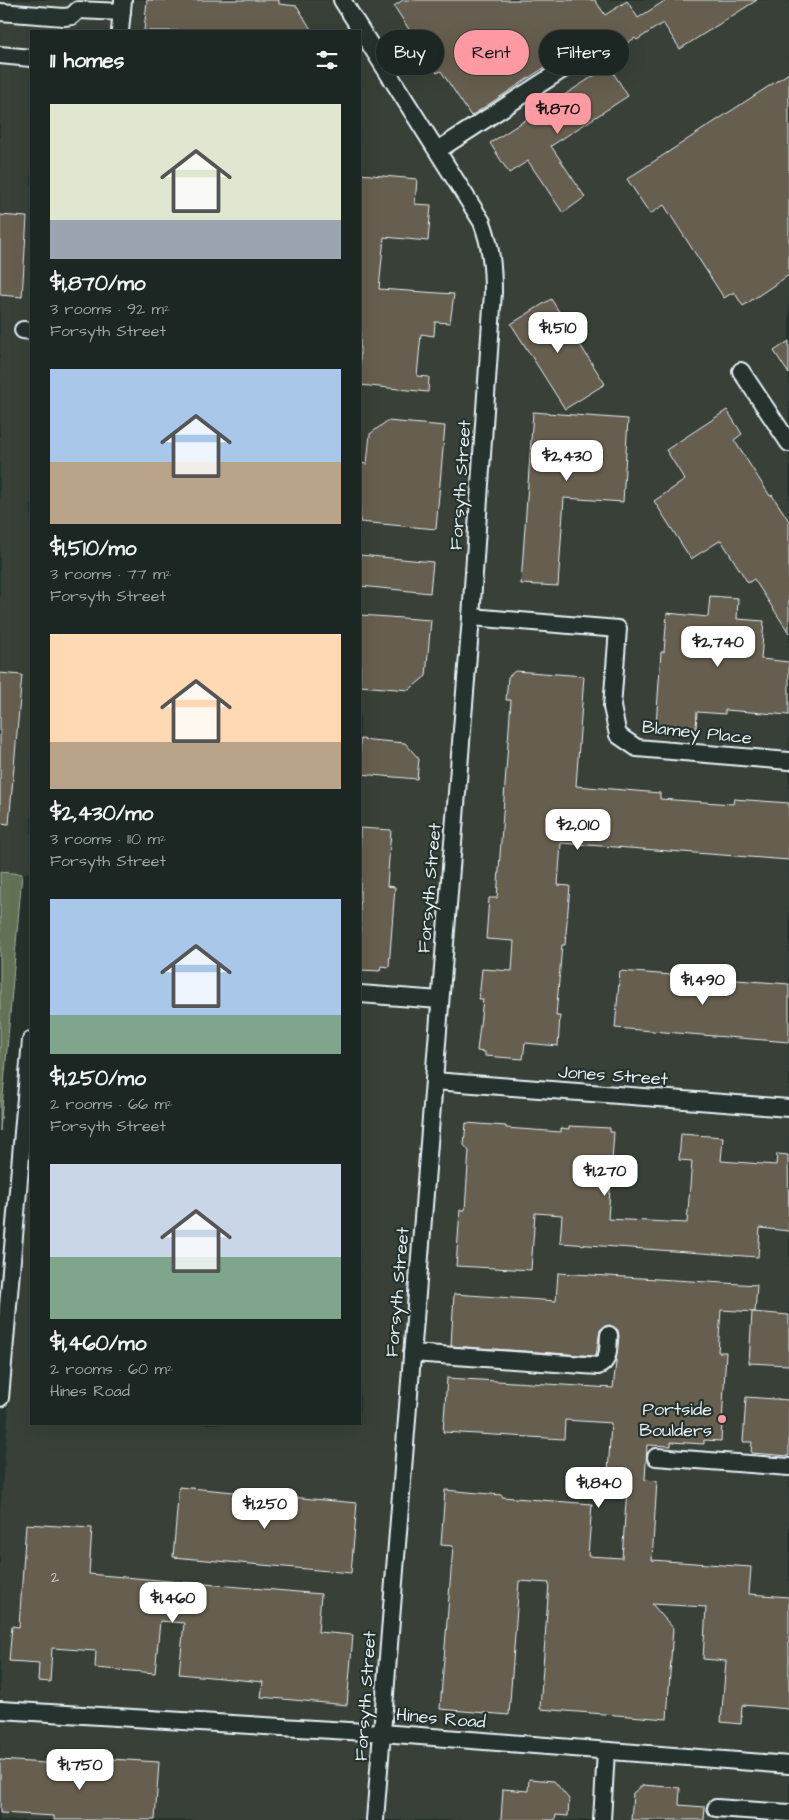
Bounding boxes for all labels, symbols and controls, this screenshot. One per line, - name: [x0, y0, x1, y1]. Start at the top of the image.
- chip: Buy: [376, 30, 444, 75]
- chip: Rent: [454, 30, 529, 75]
- chip: Filters: [539, 30, 629, 75]
- text: 11 homes: [50, 46, 124, 75]
- icon: filters: [313, 46, 341, 74]
- pin: $1,870: [517, 92, 599, 135]
- text: $1,870: [536, 98, 580, 120]
- icon: home: [151, 136, 241, 226]
- text: $1,870/mo: [50, 269, 146, 298]
- text: 3 rooms · 92 m²: [50, 298, 170, 320]
- pin: $1,510: [517, 312, 599, 354]
- text: $1,510: [539, 317, 577, 339]
- text: Forsyth Street: [50, 320, 166, 342]
- icon: home: [151, 401, 241, 491]
- street label: Forsyth Street: [443, 418, 479, 551]
- pin: $2,430: [526, 440, 608, 482]
- text: $2,430: [542, 445, 592, 467]
- text: $1,510/mo: [50, 534, 137, 563]
- text: 3 rooms · 77 m²: [50, 563, 171, 585]
- text: Forsyth Street: [50, 585, 166, 607]
- pin: $2,740: [677, 626, 759, 668]
- text: $2,740: [692, 631, 744, 653]
- icon: home: [151, 666, 241, 756]
- street label: Blamey Place: [641, 714, 753, 752]
- text: $2,430/mo: [50, 799, 153, 828]
- pin: $2,010: [537, 808, 619, 851]
- text: $2,010: [556, 814, 600, 836]
- street label: Forsyth Street: [411, 821, 449, 954]
- text: 3 rooms · 110 m²: [50, 828, 166, 850]
- text: Forsyth Street: [50, 850, 166, 872]
- icon: home: [151, 931, 241, 1021]
- pin: $1,490: [662, 964, 744, 1006]
- text: $1,490: [681, 969, 725, 991]
- street label: Jones Street: [557, 1059, 669, 1092]
- text: $1,250/mo: [50, 1064, 146, 1093]
- text: 2 rooms · 66 m²: [50, 1093, 173, 1115]
- text: Forsyth Street: [50, 1115, 166, 1137]
- pin: $1,270: [564, 1154, 646, 1197]
- text: $1,270: [584, 1160, 626, 1182]
- icon: home: [151, 1196, 241, 1286]
- street label: Forsyth Street: [379, 1225, 417, 1358]
- text: $1,460/mo: [50, 1329, 147, 1358]
- text: 2 rooms · 60 m²: [50, 1358, 173, 1380]
- text: Hines Road: [50, 1380, 130, 1402]
- place label: Portside Boulders: [639, 1397, 712, 1443]
- marker: Portside Boulders: [716, 1413, 728, 1425]
- pin: $1,840: [558, 1466, 640, 1509]
- text: $1,840: [576, 1472, 622, 1494]
- pin: $1,250: [224, 1488, 306, 1530]
- text: $1,250: [243, 1493, 287, 1515]
- house number: 2: [51, 1567, 60, 1588]
- pin: $1,460: [132, 1582, 214, 1624]
- text: $1,460: [151, 1587, 195, 1609]
- street label: Forsyth Street: [348, 1629, 384, 1762]
- street label: Hines Road: [395, 1702, 487, 1735]
- pin: $1,750: [39, 1748, 121, 1791]
- text: $1,750: [57, 1754, 103, 1776]

